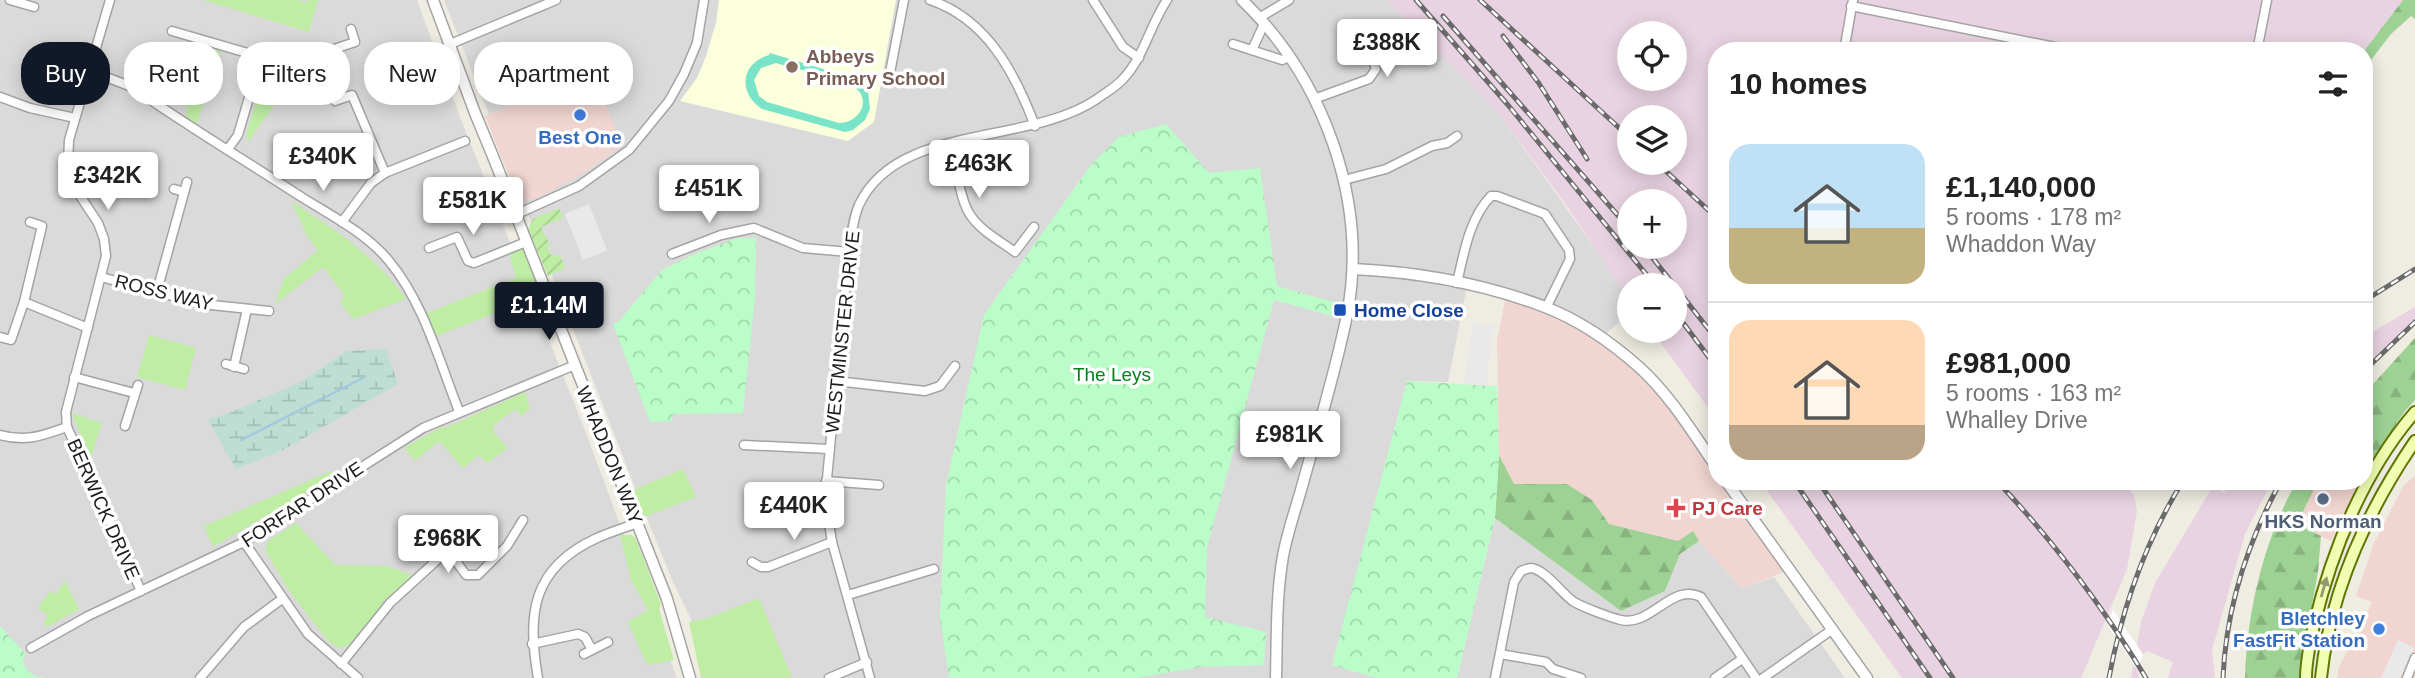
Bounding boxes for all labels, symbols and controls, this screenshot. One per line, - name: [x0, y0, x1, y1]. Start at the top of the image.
- pin: £388K: [1338, 20, 1436, 79]
- map controls: [1617, 21, 1687, 343]
- button: locate: [1617, 21, 1687, 91]
- text: £388K: [1353, 29, 1421, 55]
- chip: Buy: [21, 42, 110, 105]
- chip: Rent: [124, 42, 223, 105]
- chip: Filters: [237, 42, 350, 105]
- chip: New: [364, 42, 460, 105]
- chip: Apartment: [474, 42, 633, 105]
- place label: Abbeys Primary School: [806, 46, 945, 89]
- marker: Abbeys Primary School: [784, 59, 800, 75]
- icon: filters: [2314, 65, 2352, 103]
- text: 10 homes: [1729, 67, 1867, 100]
- button: layers: [1617, 105, 1687, 175]
- marker: Best One: [572, 107, 588, 123]
- place label: Best One: [538, 127, 622, 148]
- pin: £340K: [274, 134, 372, 193]
- pin: £463K: [930, 140, 1028, 200]
- text: £340K: [289, 143, 357, 169]
- text: £463K: [945, 150, 1013, 176]
- pin: £342K: [59, 152, 157, 212]
- text: £342K: [74, 162, 142, 188]
- pin: £451K: [660, 166, 758, 225]
- text: £1,140,000: [1946, 170, 2096, 203]
- icon: home: [1785, 172, 1869, 256]
- text: £451K: [675, 175, 743, 201]
- pin: £581K: [424, 177, 522, 237]
- text: £581K: [439, 187, 507, 213]
- button: +: [1617, 189, 1687, 259]
- text: 5 rooms · 178 m²: [1946, 204, 2121, 230]
- street label: WESTMINSTER DRIVE: [821, 230, 864, 434]
- text: Whaddon Way: [1946, 231, 2096, 257]
- street label: ROSS WAY: [113, 270, 215, 315]
- button: −: [1617, 273, 1687, 343]
- pin: £1.14M: [492, 282, 606, 342]
- text: £1.14M: [511, 292, 587, 318]
- place label: Home Close: [1354, 300, 1464, 321]
- marker: Home Close: [1332, 302, 1348, 318]
- text: £981,000: [1946, 346, 2071, 379]
- icon: home: [1785, 348, 1869, 432]
- park label: The Leys: [1073, 364, 1151, 385]
- text: 5 rooms · 163 m²: [1946, 380, 2121, 406]
- street label: WHADDON WAY: [572, 383, 647, 527]
- text: Whalley Drive: [1946, 407, 2088, 433]
- pin: £981K: [1241, 412, 1339, 471]
- text: £981K: [1256, 421, 1324, 447]
- street label: BERWICK DRIVE: [63, 436, 144, 583]
- street label: FORFAR DRIVE: [238, 457, 367, 551]
- pin: £440K: [745, 482, 843, 542]
- marker: HKS Norman: [2315, 491, 2331, 507]
- text: £440K: [760, 492, 828, 518]
- marker: PJ Care: [1666, 498, 1686, 518]
- place label: PJ Care: [1692, 498, 1763, 519]
- place label: HKS Norman: [2264, 511, 2382, 532]
- pin: £968K: [399, 516, 497, 575]
- text: £968K: [414, 525, 482, 551]
- one-way arrow: [2319, 577, 2329, 598]
- place label: Bletchley FastFit Station: [2233, 608, 2365, 651]
- marker: Bletchley FastFit Station: [2371, 621, 2387, 637]

